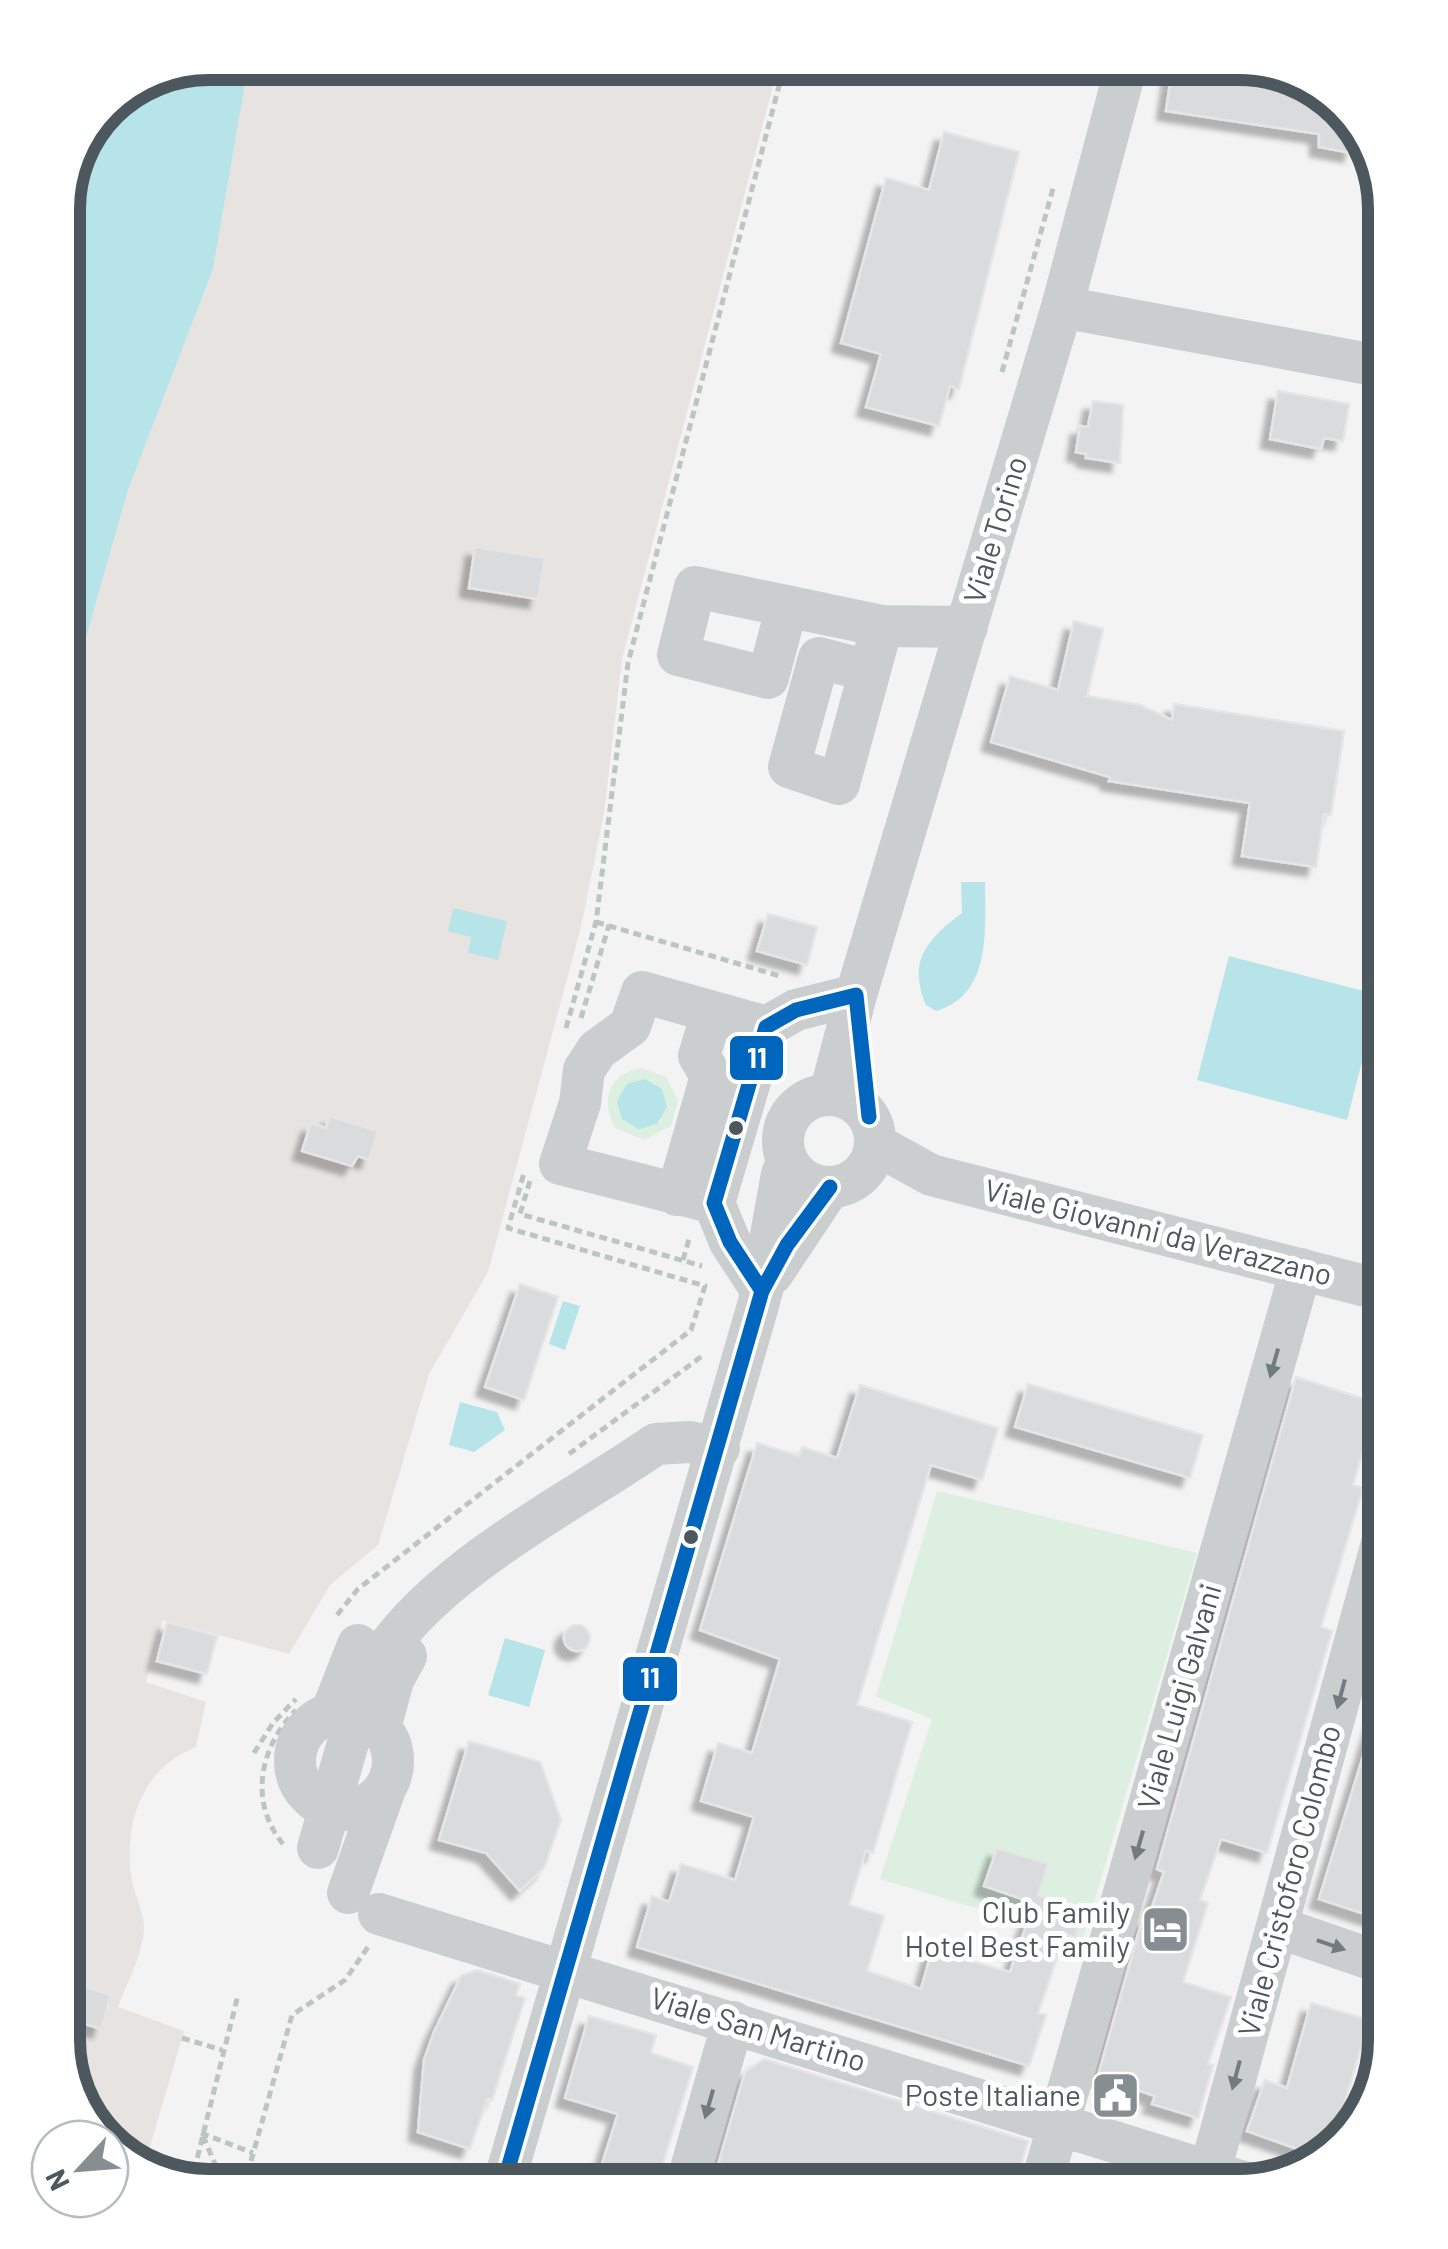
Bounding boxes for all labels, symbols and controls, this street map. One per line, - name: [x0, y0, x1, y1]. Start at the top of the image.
- street label: Viale Torino: [955, 452, 1033, 607]
- line badge: 11: [728, 1034, 785, 1082]
- text: 11: [747, 1040, 767, 1074]
- unlabelled marker: [726, 1118, 746, 1138]
- street label: Viale Giovanni da Verazzano: [981, 1170, 1336, 1292]
- one-way arrow: [1266, 1348, 1282, 1379]
- unlabelled marker: [681, 1527, 701, 1547]
- street label: Viale Luigi Galvani: [1129, 1579, 1228, 1814]
- line badge: 11: [621, 1655, 679, 1703]
- text: 11: [640, 1660, 660, 1694]
- one-way arrow: [1333, 1679, 1348, 1710]
- street label: Viale Cristoforo Colombo: [1229, 1721, 1347, 2040]
- one-way arrow: [1131, 1830, 1146, 1861]
- place label: Club Family Hotel Best Family: [904, 1893, 1130, 1963]
- hotel icon: Club Family Hotel Best Family: [1139, 1904, 1191, 1956]
- one-way arrow: [1317, 1939, 1347, 1954]
- street label: Viale San Martino: [646, 1978, 871, 2078]
- one-way arrow: [1228, 2060, 1244, 2091]
- public building icon: Poste Italiane: [1090, 2070, 1142, 2122]
- place label: Poste Italiane: [905, 2076, 1081, 2112]
- one-way arrow: [701, 2089, 716, 2120]
- north arrow: [30, 2119, 130, 2219]
- text: N: [37, 2165, 76, 2196]

